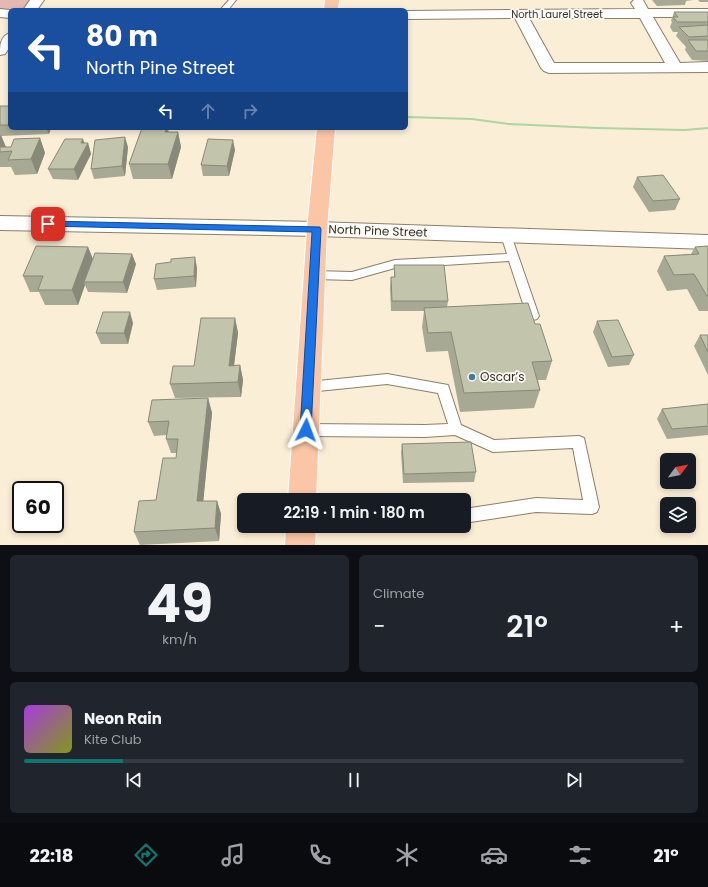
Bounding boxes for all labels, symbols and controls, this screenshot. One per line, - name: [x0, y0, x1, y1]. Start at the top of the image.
- street label: North Laurel Street: [511, 7, 603, 22]
- text: 80 m: [86, 17, 158, 56]
- icon: left: [20, 24, 72, 76]
- text: North Pine Street: [86, 55, 235, 80]
- icon: left: [155, 100, 177, 122]
- icon: ahead: [197, 100, 219, 122]
- icon: right: [239, 100, 261, 122]
- pin: [31, 207, 65, 241]
- icon: arrive: [37, 213, 59, 235]
- street label: North Pine Street: [328, 220, 428, 241]
- place label: Oscar’s: [480, 368, 524, 385]
- marker: Oscar’s: [467, 372, 477, 382]
- position arrow: [285, 409, 327, 451]
- north arrow: [660, 453, 696, 489]
- map controls: [660, 453, 696, 533]
- speed limit sign: 60: [12, 481, 64, 533]
- button: layers: [660, 497, 696, 533]
- text: 22:19 · 1 min · 180 m: [283, 502, 425, 523]
- text: 49: [146, 567, 213, 640]
- text: Climate: [373, 584, 424, 603]
- text: 21°: [506, 605, 548, 648]
- text: −: [373, 611, 385, 642]
- text: +: [669, 611, 684, 642]
- text: km/h: [162, 630, 197, 649]
- text: Neon Rain: [84, 708, 162, 729]
- text: Kite Club: [84, 730, 142, 749]
- icon: previous: [123, 769, 145, 791]
- icon: pause: [343, 769, 365, 791]
- icon: next: [563, 769, 585, 791]
- icon: directions: [132, 841, 160, 869]
- icon: music: [219, 841, 247, 869]
- icon: phone: [306, 841, 334, 869]
- icon: climate: [393, 841, 421, 869]
- icon: car: [480, 841, 508, 869]
- icon: filters: [566, 841, 594, 869]
- text: 22:18: [29, 843, 74, 868]
- text: 21°: [653, 843, 679, 868]

